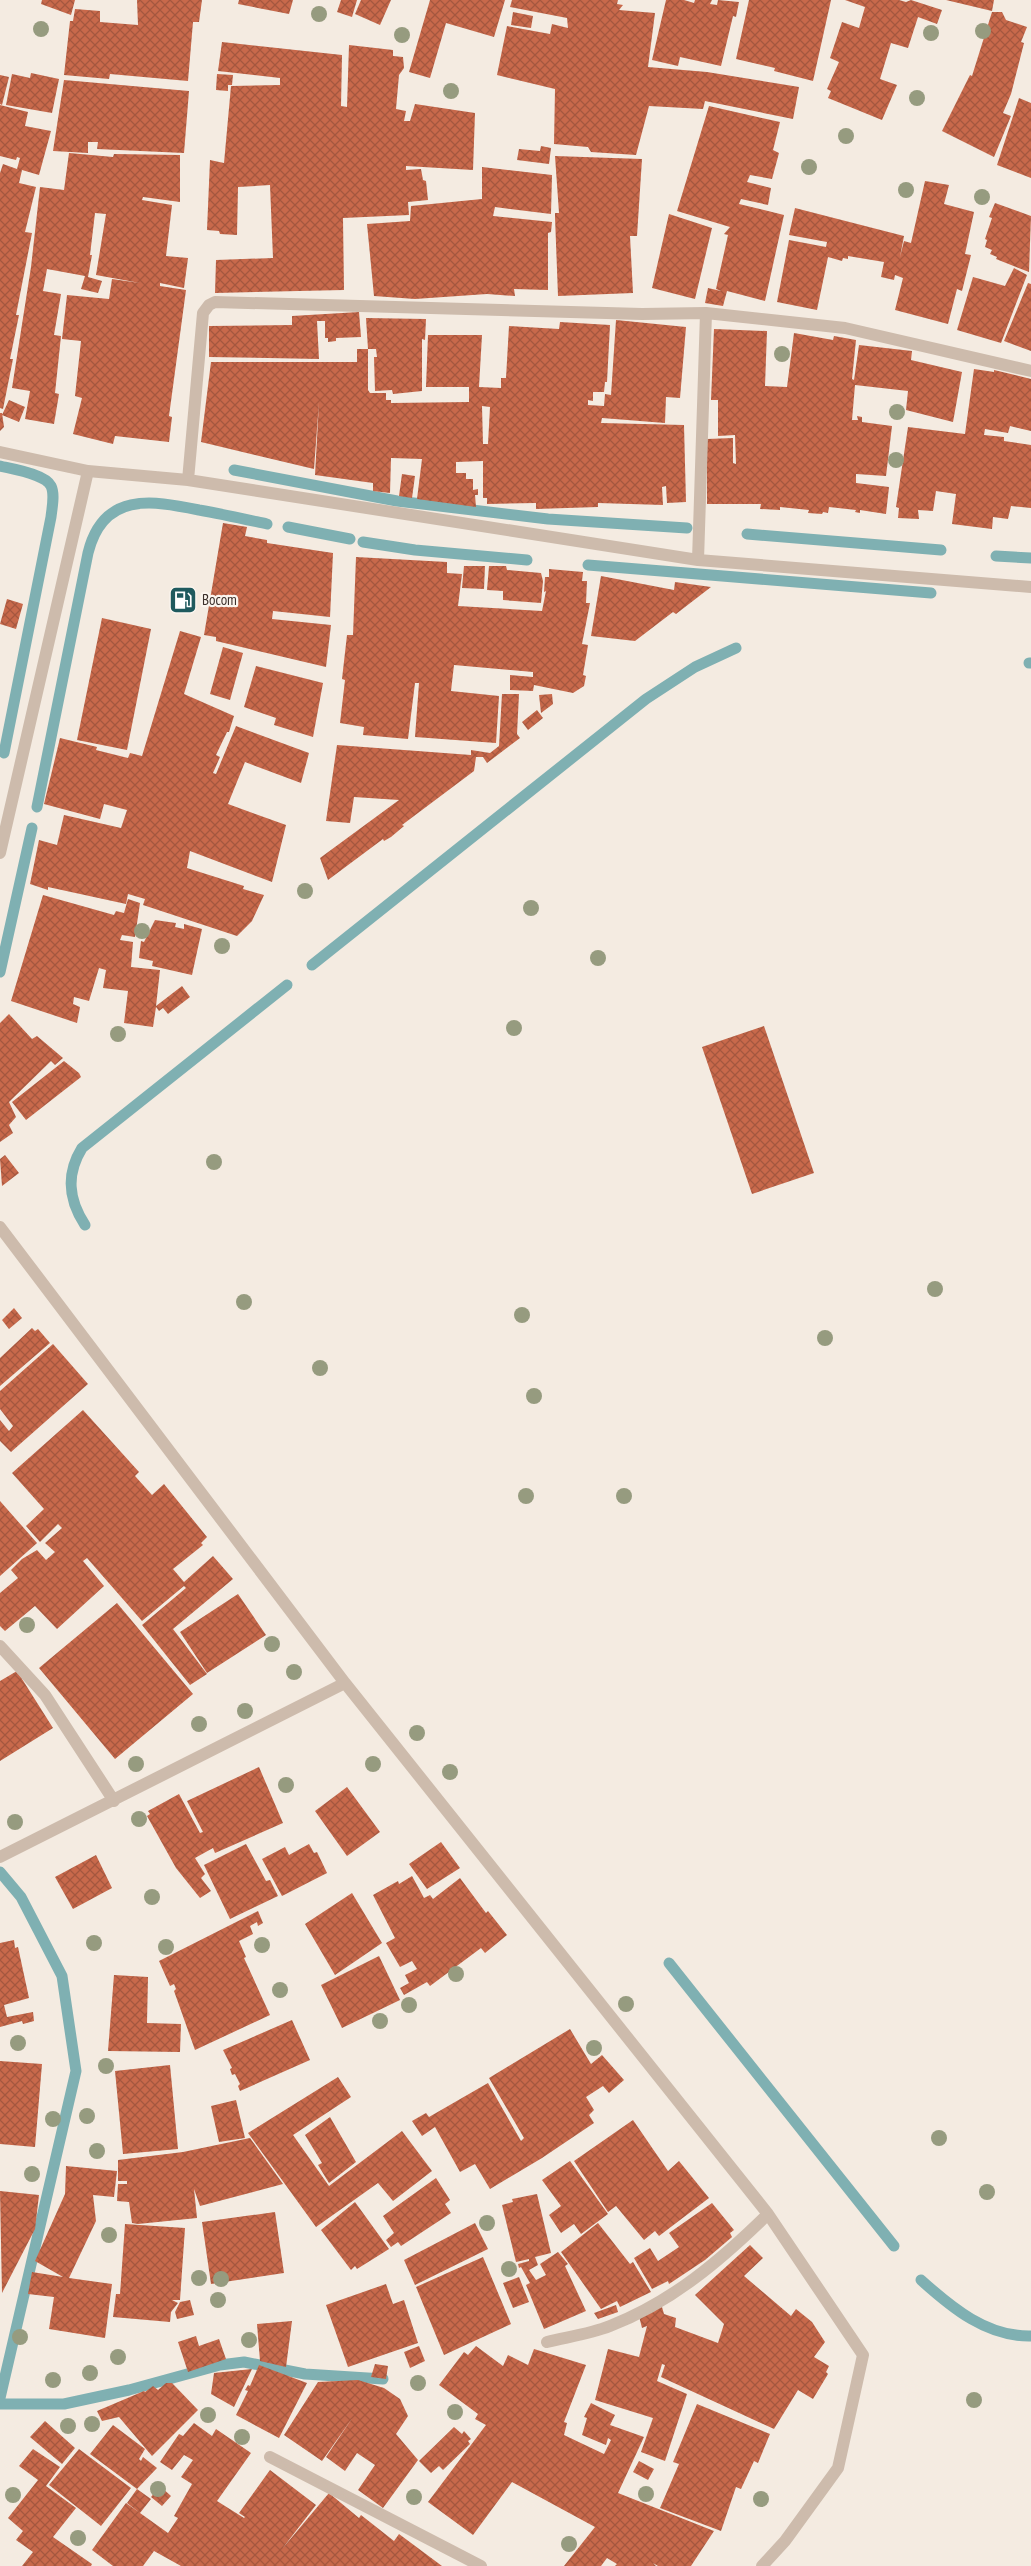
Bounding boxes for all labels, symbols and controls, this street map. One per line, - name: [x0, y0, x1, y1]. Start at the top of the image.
- fuel station icon: Bocom: [168, 585, 198, 615]
- place label: Bocom: [202, 590, 237, 609]

